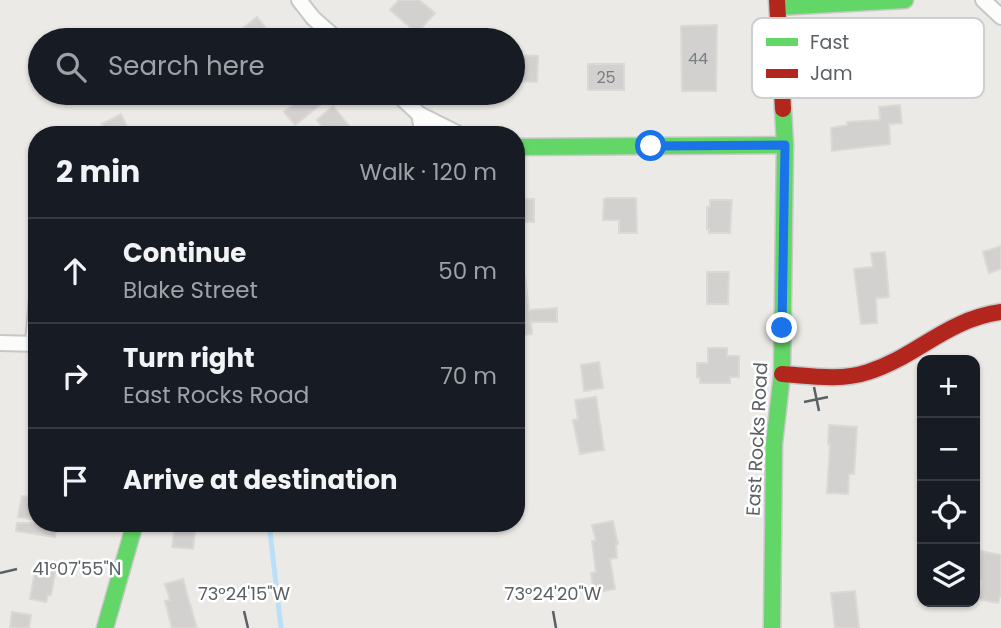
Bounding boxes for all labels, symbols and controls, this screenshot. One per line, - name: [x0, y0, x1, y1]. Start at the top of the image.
- legend: [752, 18, 984, 98]
- search box: [28, 28, 525, 105]
- text: Fast: [810, 29, 849, 56]
- house number: 44: [688, 47, 708, 70]
- icon: search: [52, 48, 90, 86]
- text: Search here: [108, 48, 265, 84]
- text: Jam: [810, 60, 852, 87]
- house number: 25: [596, 66, 616, 89]
- route start: [635, 130, 666, 161]
- text: 2 min: [56, 150, 140, 193]
- text: Walk · 120 m: [359, 156, 497, 188]
- text: Continue: [123, 235, 246, 271]
- icon: ahead: [56, 252, 94, 290]
- text: 50 m: [438, 255, 497, 287]
- text: Blake Street: [123, 274, 258, 306]
- route end: [766, 312, 797, 343]
- text: Turn right: [123, 340, 255, 376]
- map controls: [917, 355, 980, 607]
- button: +: [917, 355, 980, 418]
- icon: right: [56, 357, 94, 395]
- text: 70 m: [440, 360, 497, 392]
- street label: East Rocks Road: [739, 361, 775, 517]
- text: East Rocks Road: [123, 379, 309, 411]
- button: −: [917, 418, 980, 481]
- icon: arrive: [56, 462, 94, 500]
- text: Arrive at destination: [123, 462, 398, 498]
- button: locate: [917, 481, 980, 544]
- button: layers: [917, 544, 980, 607]
- text: 41°07'55"N: [33, 556, 121, 581]
- text: 73°24'15"W: [198, 581, 291, 606]
- text: 73°24'20"W: [505, 581, 602, 606]

